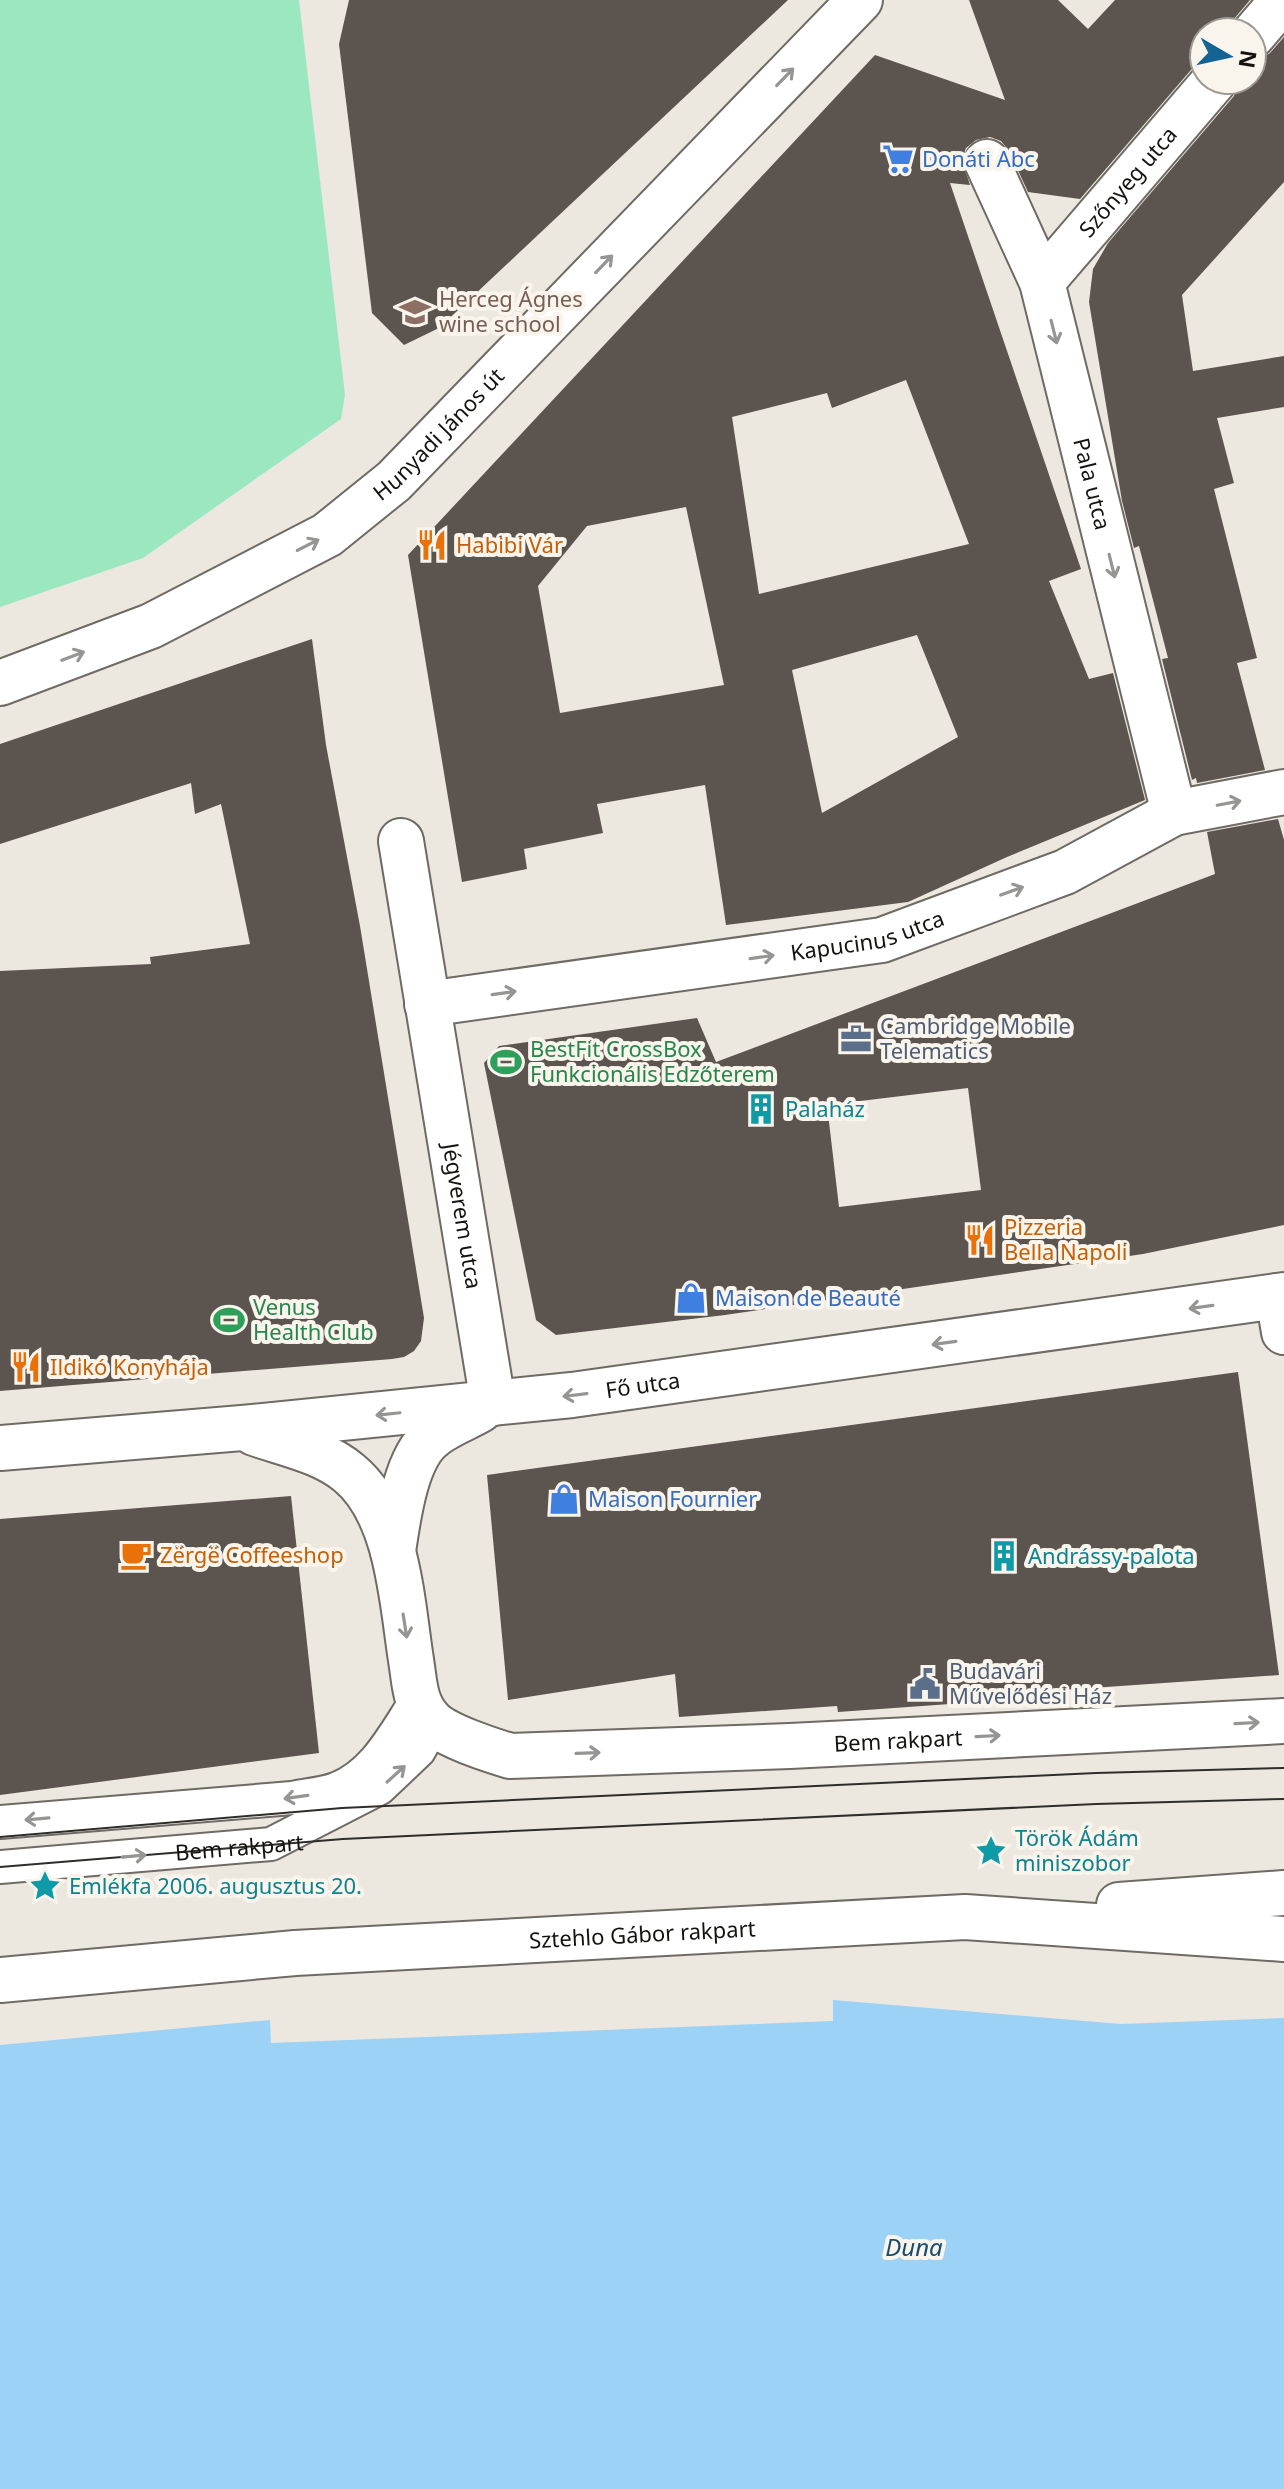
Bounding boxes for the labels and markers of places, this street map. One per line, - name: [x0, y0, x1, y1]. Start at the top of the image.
- supermarket icon: Donáti Abc: [881, 142, 915, 176]
- place label: Donáti Abc: [922, 143, 1035, 173]
- place label: Herceg Ágnes wine school: [439, 283, 583, 338]
- school or university icon: Herceg Ágnes wine school: [398, 295, 432, 329]
- restaurant icon: Habibi Vár: [415, 528, 449, 562]
- place label: Habibi Vár: [456, 529, 563, 559]
- place label: Cambridge Mobile Telematics: [880, 1010, 1071, 1065]
- office icon: Cambridge Mobile Telematics: [839, 1022, 873, 1056]
- place label: BestFit CrossBox Funkcionális Edzőterem: [530, 1033, 775, 1088]
- sports icon: BestFit CrossBox Funkcionális Edzőterem: [489, 1045, 523, 1079]
- building icon: Palaház: [744, 1092, 778, 1126]
- place label: Palaház: [785, 1093, 865, 1123]
- place label: Pizzeria Bella Napoli: [1004, 1211, 1127, 1266]
- restaurant icon: Pizzeria Bella Napoli: [963, 1223, 997, 1257]
- shop icon: Maison de Beauté: [674, 1281, 708, 1315]
- place label: Maison de Beauté: [715, 1282, 901, 1312]
- place label: Venus Health Club: [253, 1291, 374, 1346]
- sports icon: Venus Health Club: [212, 1303, 246, 1337]
- restaurant icon: Ildikó Konyhája: [9, 1350, 43, 1384]
- place label: Ildikó Konyhája: [50, 1351, 209, 1381]
- shop icon: Maison Fournier: [547, 1482, 581, 1516]
- place label: Maison Fournier: [588, 1483, 757, 1513]
- cafe icon: Zërgë Coffeeshop: [119, 1538, 153, 1572]
- place label: Zërgë Coffeeshop: [160, 1539, 344, 1569]
- building icon: Andrássy-palota: [987, 1539, 1021, 1573]
- place label: Andrássy-palota: [1028, 1540, 1195, 1570]
- place label: Budavári Művelődési Ház: [949, 1655, 1112, 1710]
- public building icon: Budavári Művelődési Ház: [908, 1667, 942, 1701]
- place label: Török Ádám miniszobor: [1015, 1822, 1139, 1877]
- place icon: Török Ádám miniszobor: [974, 1834, 1008, 1868]
- place icon: Emlékfa 2006. augusztus 20.: [28, 1869, 62, 1903]
- place label: Emlékfa 2006. augusztus 20.: [69, 1870, 362, 1900]

